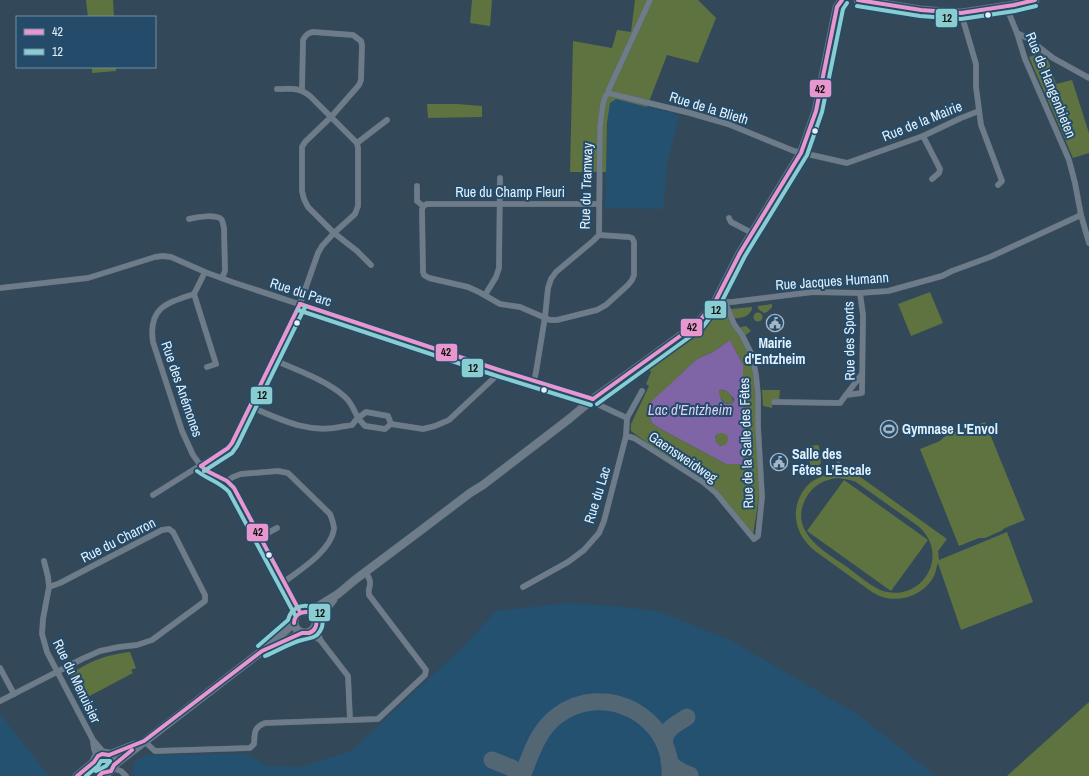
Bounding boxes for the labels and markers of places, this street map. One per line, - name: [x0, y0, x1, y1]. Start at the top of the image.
- unlabelled marker: [983, 10, 993, 20]
- unlabelled marker: [810, 126, 820, 136]
- public building icon: Mairie d'Entzheim: [765, 313, 785, 333]
- unlabelled marker: [292, 318, 302, 328]
- place label: Mairie d'Entzheim: [745, 334, 805, 368]
- unlabelled marker: [539, 385, 549, 395]
- sports icon: Gymnase L'Envol: [879, 419, 899, 439]
- place label: Gymnase L'Envol: [902, 420, 998, 438]
- place label: Salle des Fêtes L’Escale: [792, 445, 871, 479]
- public building icon: Salle des Fêtes L’Escale: [769, 452, 789, 472]
- unlabelled marker: [264, 550, 274, 560]

